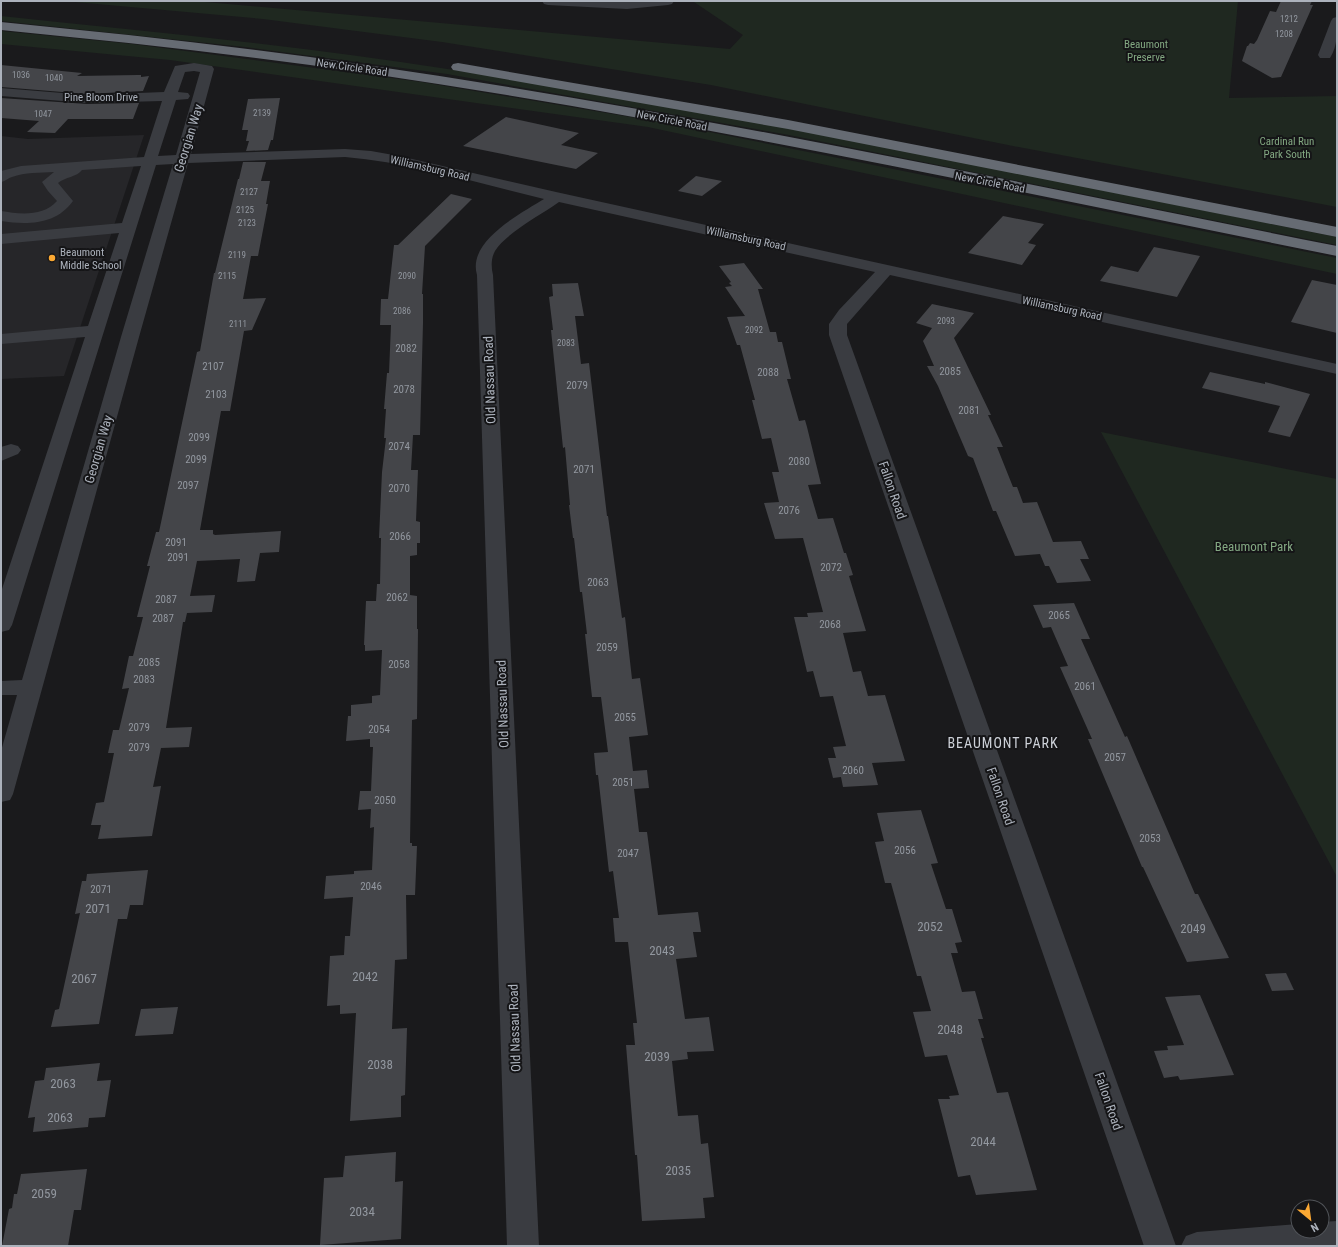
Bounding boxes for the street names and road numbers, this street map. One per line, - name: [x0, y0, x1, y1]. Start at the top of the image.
- street label: New Circle Road: [316, 56, 388, 79]
- street label: Pine Bloom Drive: [64, 91, 138, 104]
- street label: Georgian Way: [171, 102, 206, 174]
- street label: New Circle Road: [636, 107, 708, 134]
- street label: Williamsburg Road: [389, 153, 471, 184]
- street label: New Circle Road: [954, 169, 1026, 196]
- street label: Williamsburg Road: [705, 224, 787, 253]
- street label: Williamsburg Road: [1021, 294, 1103, 323]
- street label: Old Nassau Road: [480, 336, 499, 424]
- street label: Georgian Way: [82, 413, 116, 485]
- street label: Fallon Road: [876, 459, 909, 521]
- street label: Old Nassau Road: [493, 660, 512, 748]
- street label: Fallon Road: [984, 765, 1017, 827]
- street label: Old Nassau Road: [505, 984, 524, 1072]
- street label: Fallon Road: [1092, 1070, 1125, 1132]

